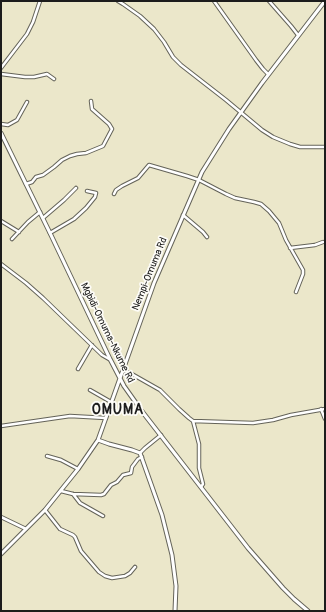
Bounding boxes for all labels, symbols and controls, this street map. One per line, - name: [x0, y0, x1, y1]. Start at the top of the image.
- street label: Nempi-Omuma Rd: [130, 236, 170, 312]
- street label: Mgbidi-Omuma-Nkume Rd: [78, 281, 136, 385]
- district label: OMUMA: [92, 402, 144, 418]

